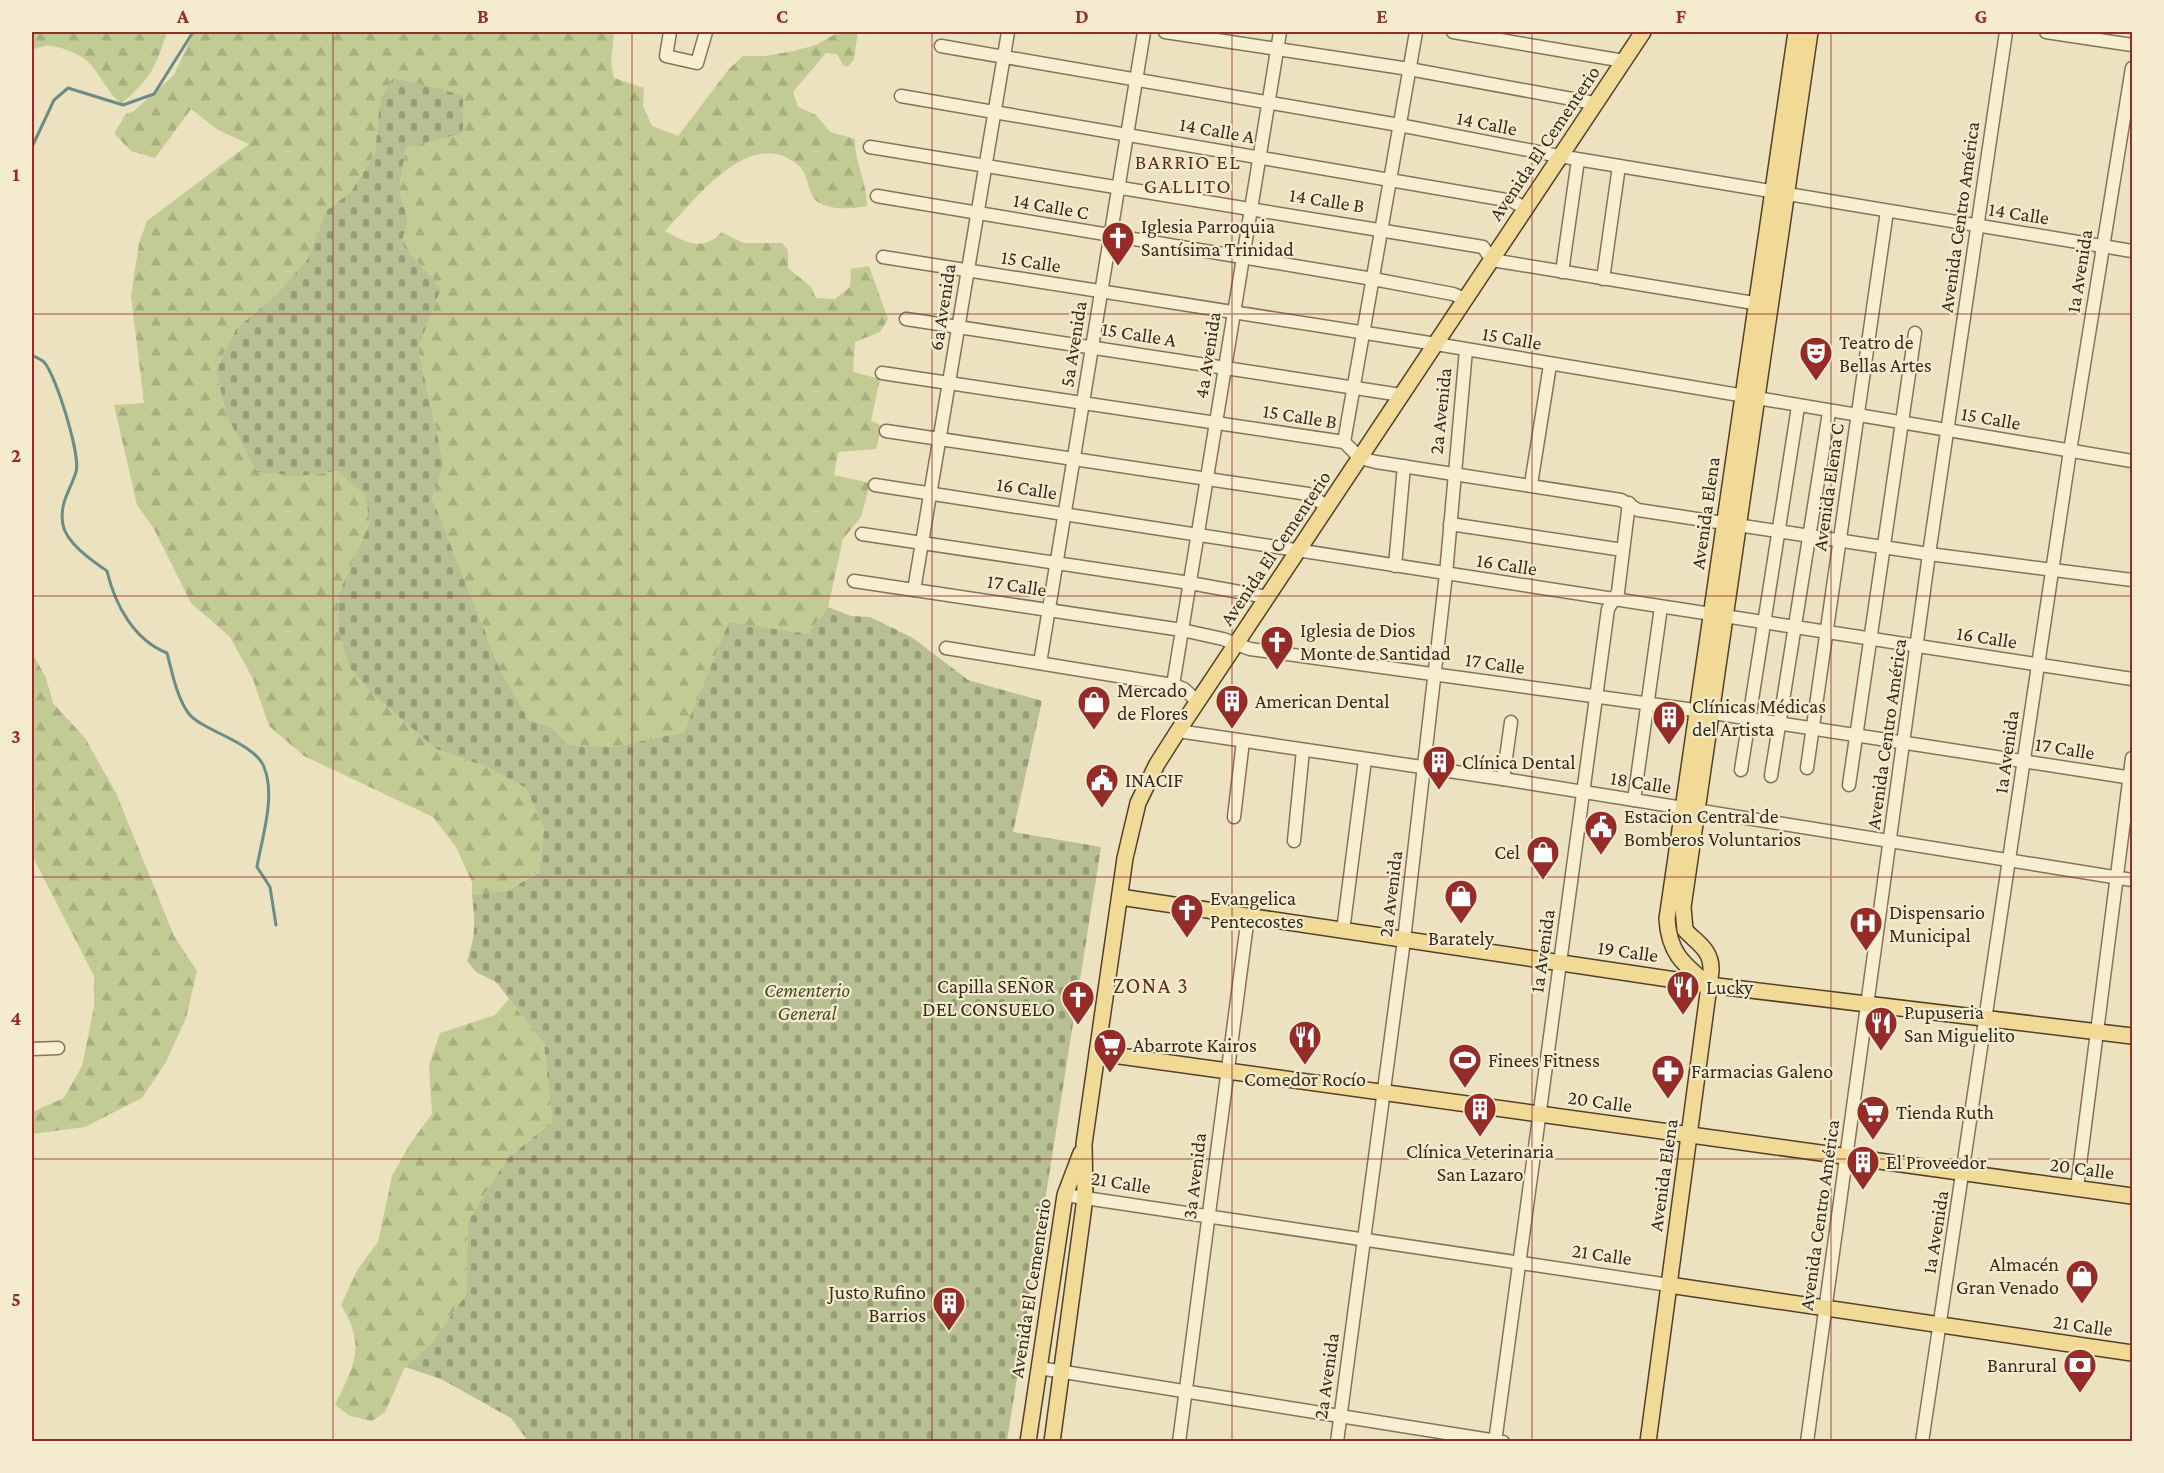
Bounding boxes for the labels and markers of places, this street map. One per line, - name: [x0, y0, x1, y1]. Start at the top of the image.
- place label: Iglesia Parroquia Santísima Trinidad: [1141, 215, 1294, 260]
- church icon: Iglesia Parroquia Santísima Trinidad: [1100, 220, 1136, 267]
- place label: Teatro de Bellas Artes: [1839, 331, 1932, 376]
- theatre icon: Teatro de Bellas Artes: [1798, 335, 1834, 382]
- place label: Iglesia de Dios Monte de Santidad: [1300, 619, 1451, 664]
- church icon: Iglesia de Dios Monte de Santidad: [1259, 624, 1295, 671]
- place label: Mercado de Flores: [1117, 679, 1189, 724]
- building icon: American Dental: [1214, 683, 1250, 730]
- shop icon: Mercado de Flores: [1076, 684, 1112, 731]
- place label: American Dental: [1255, 690, 1390, 712]
- place label: Clínicas Médicas del Artista: [1692, 695, 1826, 740]
- building icon: Clínicas Médicas del Artista: [1651, 699, 1687, 746]
- building icon: Clínica Dental: [1421, 744, 1457, 791]
- place label: Clínica Dental: [1462, 751, 1575, 773]
- public building icon: INACIF: [1084, 762, 1120, 809]
- place label: INACIF: [1125, 769, 1183, 791]
- place label: Estacion Central de Bomberos Voluntarios: [1624, 805, 1801, 850]
- public building icon: Estacion Central de Bomberos Voluntarios: [1583, 809, 1619, 856]
- shop icon: Cel: [1525, 834, 1561, 881]
- place label: Cel: [1494, 841, 1520, 863]
- shop icon: Barately: [1443, 878, 1479, 925]
- place label: Evangelica Pentecostes: [1210, 887, 1304, 932]
- church icon: Evangelica Pentecostes: [1169, 892, 1205, 939]
- place label: Dispensario Municipal: [1889, 901, 1985, 947]
- hospital icon: Dispensario Municipal: [1848, 905, 1884, 952]
- place label: Barately: [1428, 927, 1495, 950]
- restaurant icon: Lucky: [1665, 969, 1701, 1016]
- place label: Capilla SEÑOR DEL CONSUELO: [922, 975, 1056, 1020]
- place label: Lucky: [1706, 976, 1754, 999]
- church icon: Capilla SEÑOR DEL CONSUELO: [1060, 979, 1096, 1026]
- place label: Pupuseria San Miguelito: [1904, 1001, 2015, 1047]
- restaurant icon: Pupuseria San Miguelito: [1863, 1005, 1899, 1052]
- restaurant icon: Comedor Rocío: [1287, 1019, 1323, 1066]
- supermarket icon: Abarrote Kairos: [1092, 1027, 1128, 1074]
- place label: Abarrote Kairos: [1133, 1034, 1257, 1056]
- sports icon: Finees Fitness: [1447, 1042, 1483, 1089]
- place label: Finees Fitness: [1488, 1049, 1600, 1071]
- pharmacy icon: Farmacias Galeno: [1650, 1053, 1686, 1100]
- place label: Farmacias Galeno: [1691, 1060, 1833, 1082]
- place label: Comedor Rocío: [1244, 1068, 1366, 1090]
- building icon: Clínica Veterinaria San Lazaro: [1462, 1091, 1498, 1138]
- supermarket icon: Tienda Ruth: [1855, 1094, 1891, 1141]
- place label: Tienda Ruth: [1896, 1101, 1994, 1123]
- place label: Clínica Veterinaria San Lazaro: [1406, 1140, 1554, 1185]
- building icon: El Proveedor: [1845, 1144, 1881, 1191]
- place label: El Proveedor: [1886, 1151, 1987, 1173]
- place label: Almacén Gran Venado: [1956, 1253, 2059, 1298]
- shop icon: Almacén Gran Venado: [2064, 1258, 2100, 1305]
- place label: Justo Rufino Barrios: [827, 1281, 926, 1326]
- building icon: Justo Rufino Barrios: [931, 1285, 967, 1332]
- bank icon: Banrural: [2062, 1347, 2098, 1394]
- place label: Banrural: [1987, 1354, 2057, 1376]

